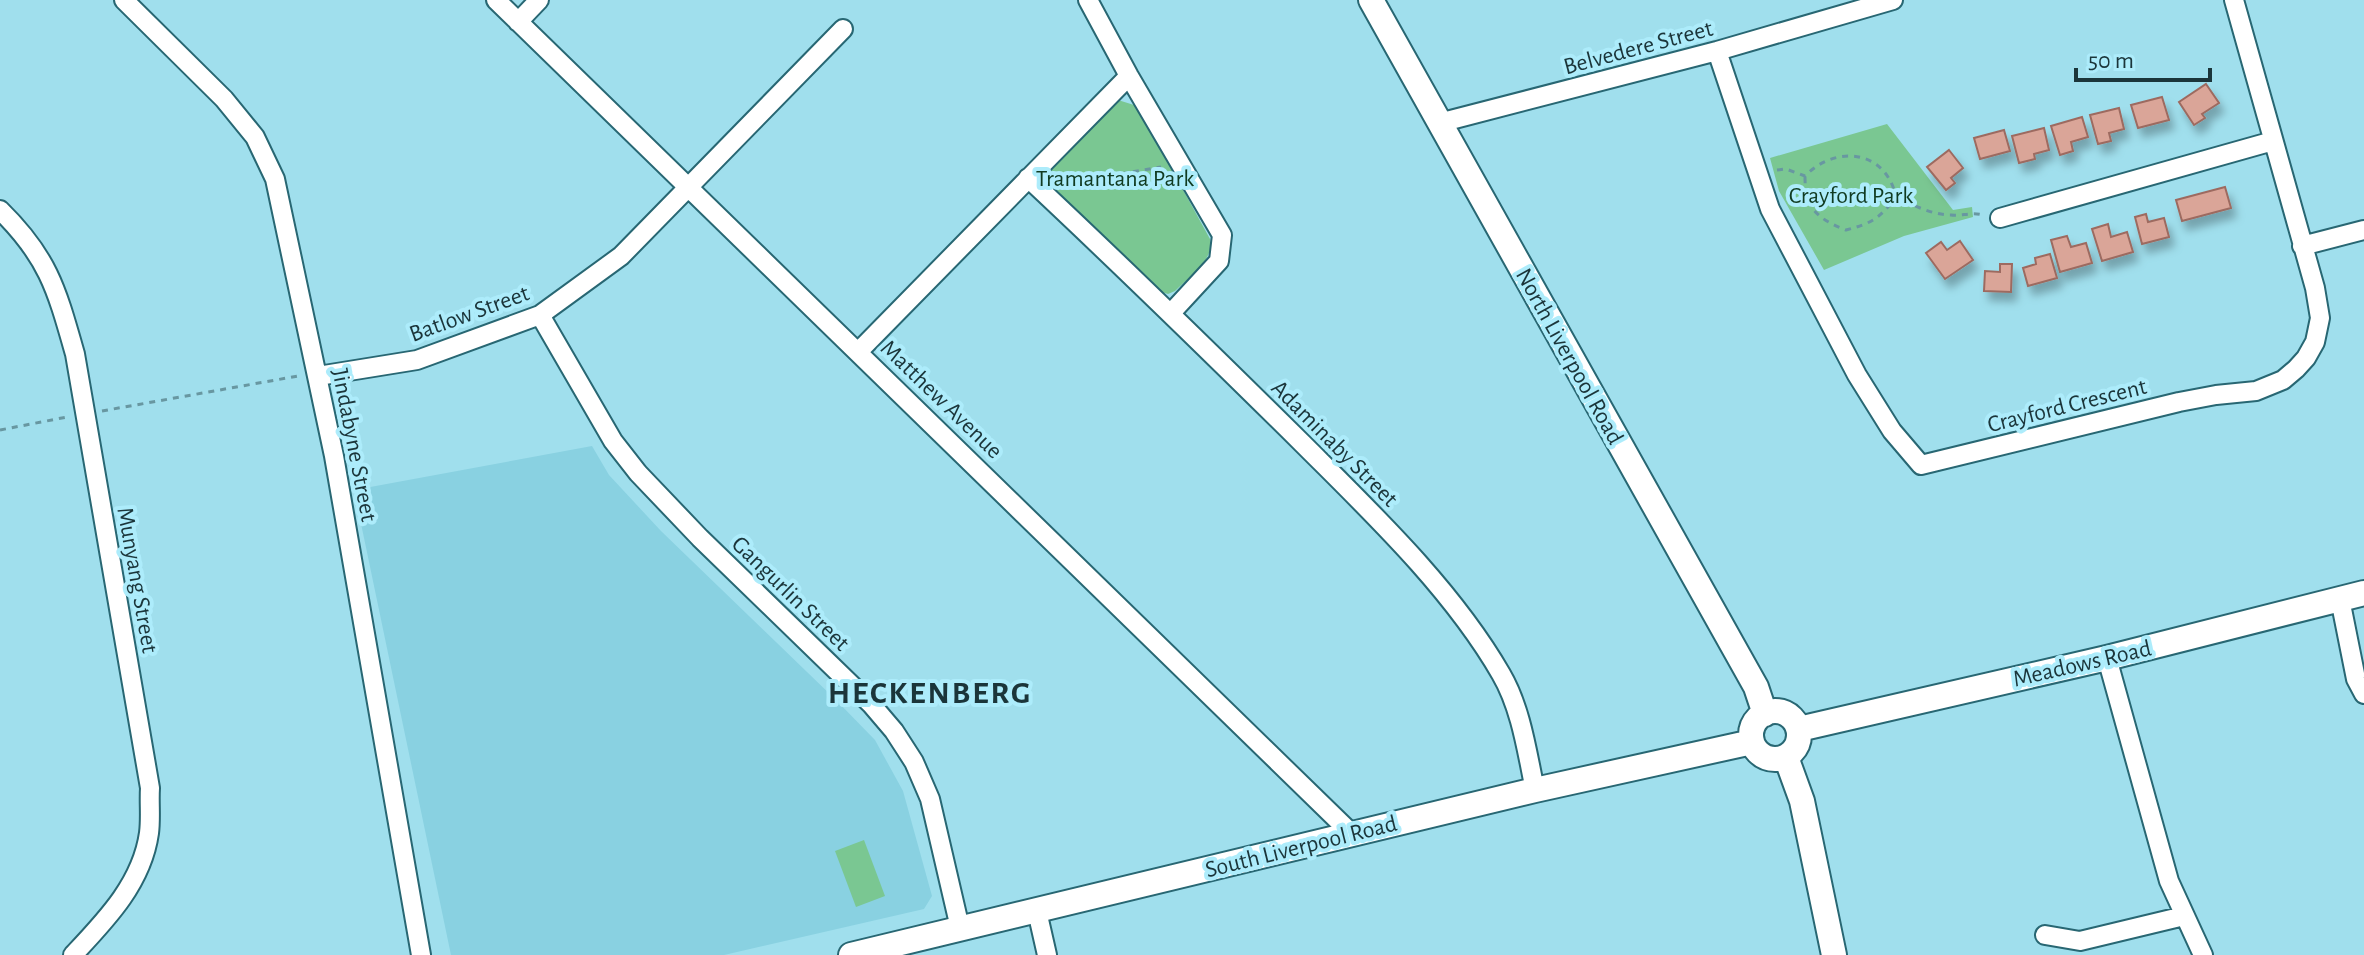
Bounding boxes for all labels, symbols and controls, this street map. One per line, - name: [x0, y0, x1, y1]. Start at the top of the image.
- street label: Belvedere Street: [1561, 16, 1716, 79]
- scale bar: [2076, 32, 2210, 82]
- text: 50 m: [2088, 49, 2134, 73]
- park label: Tramantana Park: [1036, 167, 1194, 191]
- park label: Crayford Park: [1789, 184, 1913, 208]
- street label: North Liverpool Road: [1511, 264, 1627, 449]
- street label: Batlow Street: [406, 281, 533, 347]
- street label: Matthew Avenue: [876, 336, 1007, 463]
- street label: Jindabyne Street: [327, 367, 381, 524]
- street label: Crayford Crescent: [1985, 375, 2150, 437]
- street label: Adaminaby Street: [1266, 376, 1402, 512]
- street label: Munyang Street: [112, 505, 162, 655]
- street label: Gangurlin Street: [727, 532, 854, 656]
- street label: Meadows Road: [2011, 636, 2154, 692]
- district label: HECKENBERG: [828, 677, 1032, 709]
- street label: South Liverpool Road: [1203, 812, 1400, 882]

